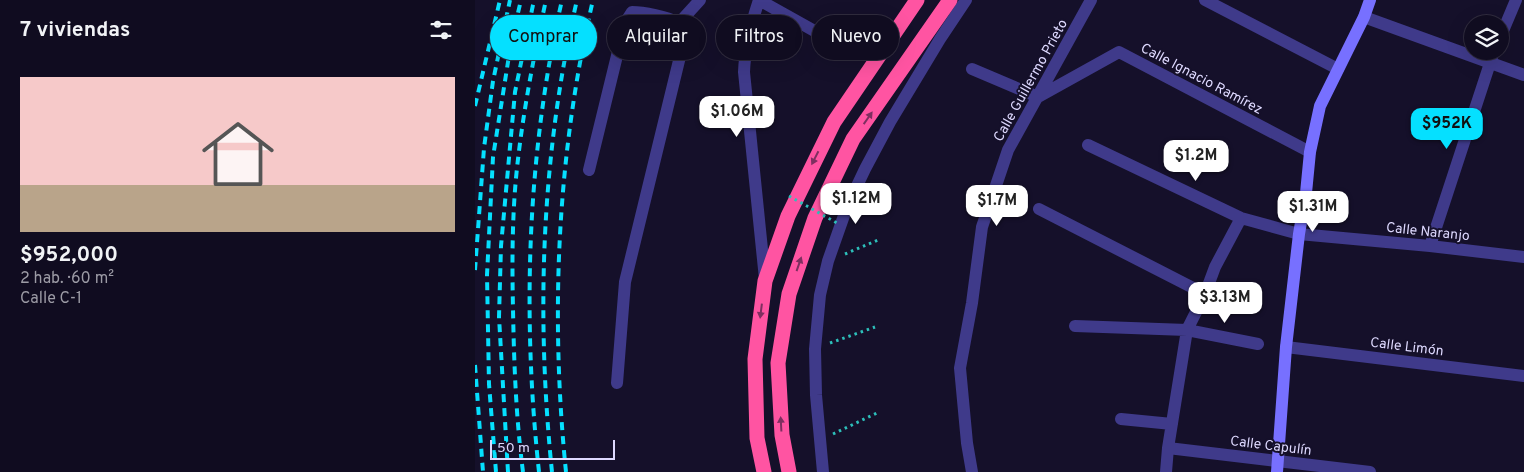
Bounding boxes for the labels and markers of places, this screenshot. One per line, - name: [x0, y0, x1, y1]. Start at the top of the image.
- pin: $1.06M: [696, 96, 778, 138]
- pin: $952K: [1412, 108, 1482, 150]
- pin: $1.2M: [1161, 140, 1231, 182]
- pin: $1.12M: [815, 182, 897, 225]
- pin: $1.7M: [962, 184, 1032, 227]
- pin: $1.31M: [1272, 190, 1354, 233]
- pin: $3.13M: [1184, 282, 1266, 324]

